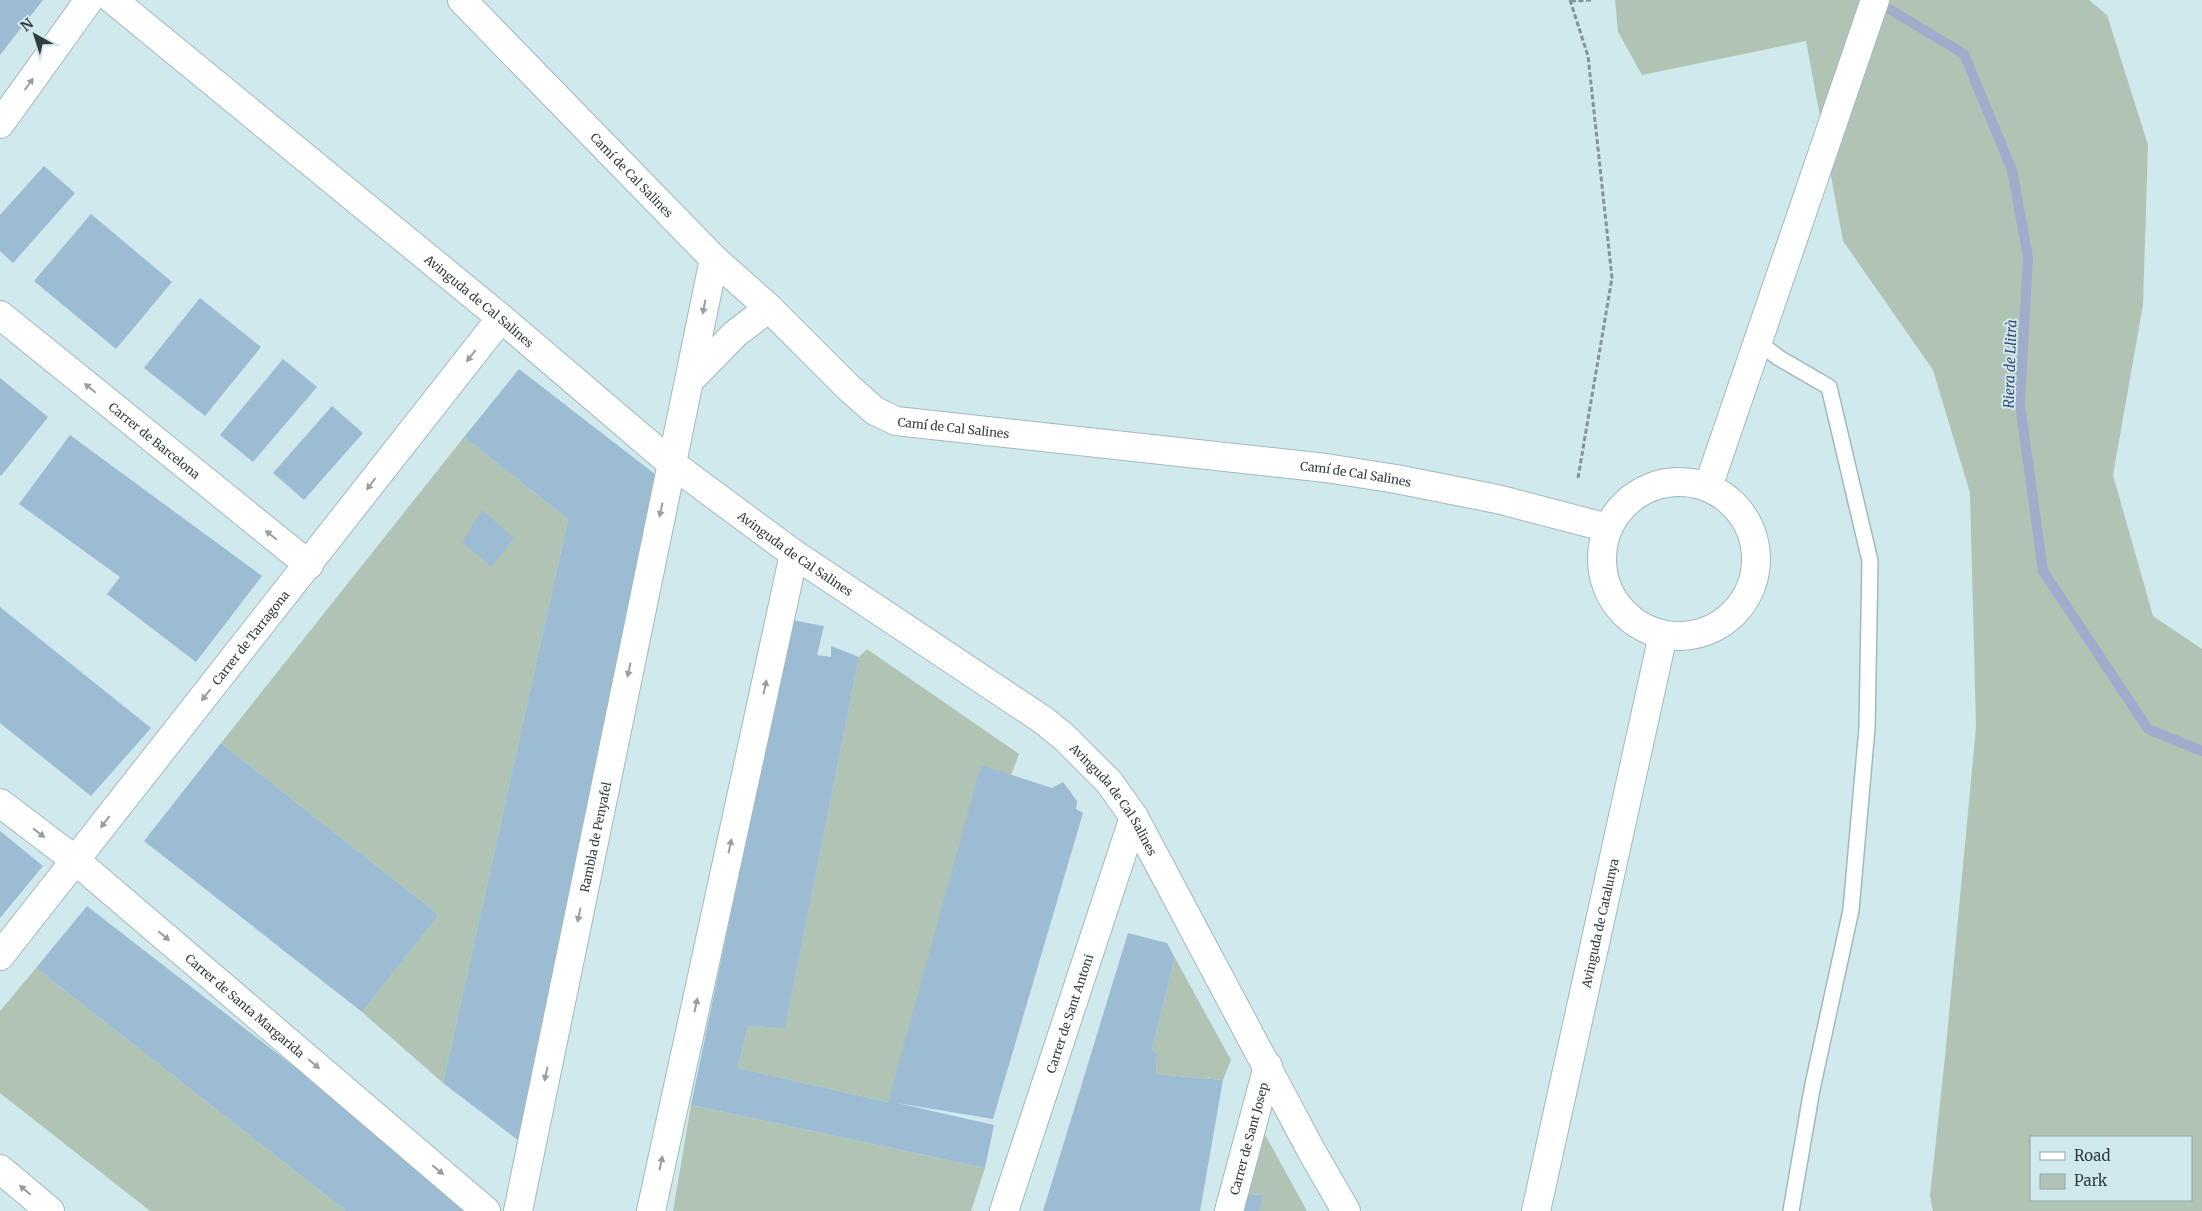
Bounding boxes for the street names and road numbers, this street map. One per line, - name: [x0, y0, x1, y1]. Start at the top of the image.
- street label: Camí de Cal Salines: [588, 129, 677, 220]
- street label: Avinguda de Cal Salines: [421, 251, 537, 350]
- street label: Carrer de Barcelona: [106, 399, 204, 482]
- street label: Camí de Cal Salines: [897, 414, 1010, 441]
- street label: Camí de Cal Salines: [1300, 458, 1413, 489]
- street label: Avinguda de Cal Salines: [734, 507, 856, 599]
- street label: Carrer de Tarragona: [208, 587, 292, 688]
- street label: Avinguda de Cal Salines: [1067, 740, 1161, 858]
- street label: Rambla de Penyafel: [576, 780, 614, 893]
- street label: Avinguda de Catalunya: [1578, 856, 1621, 990]
- street label: Carrer de Santa Margarida: [183, 950, 308, 1061]
- street label: Carrer de Sant Antoni: [1043, 952, 1096, 1075]
- street label: Carrer de Sant Josep: [1226, 1081, 1271, 1196]

